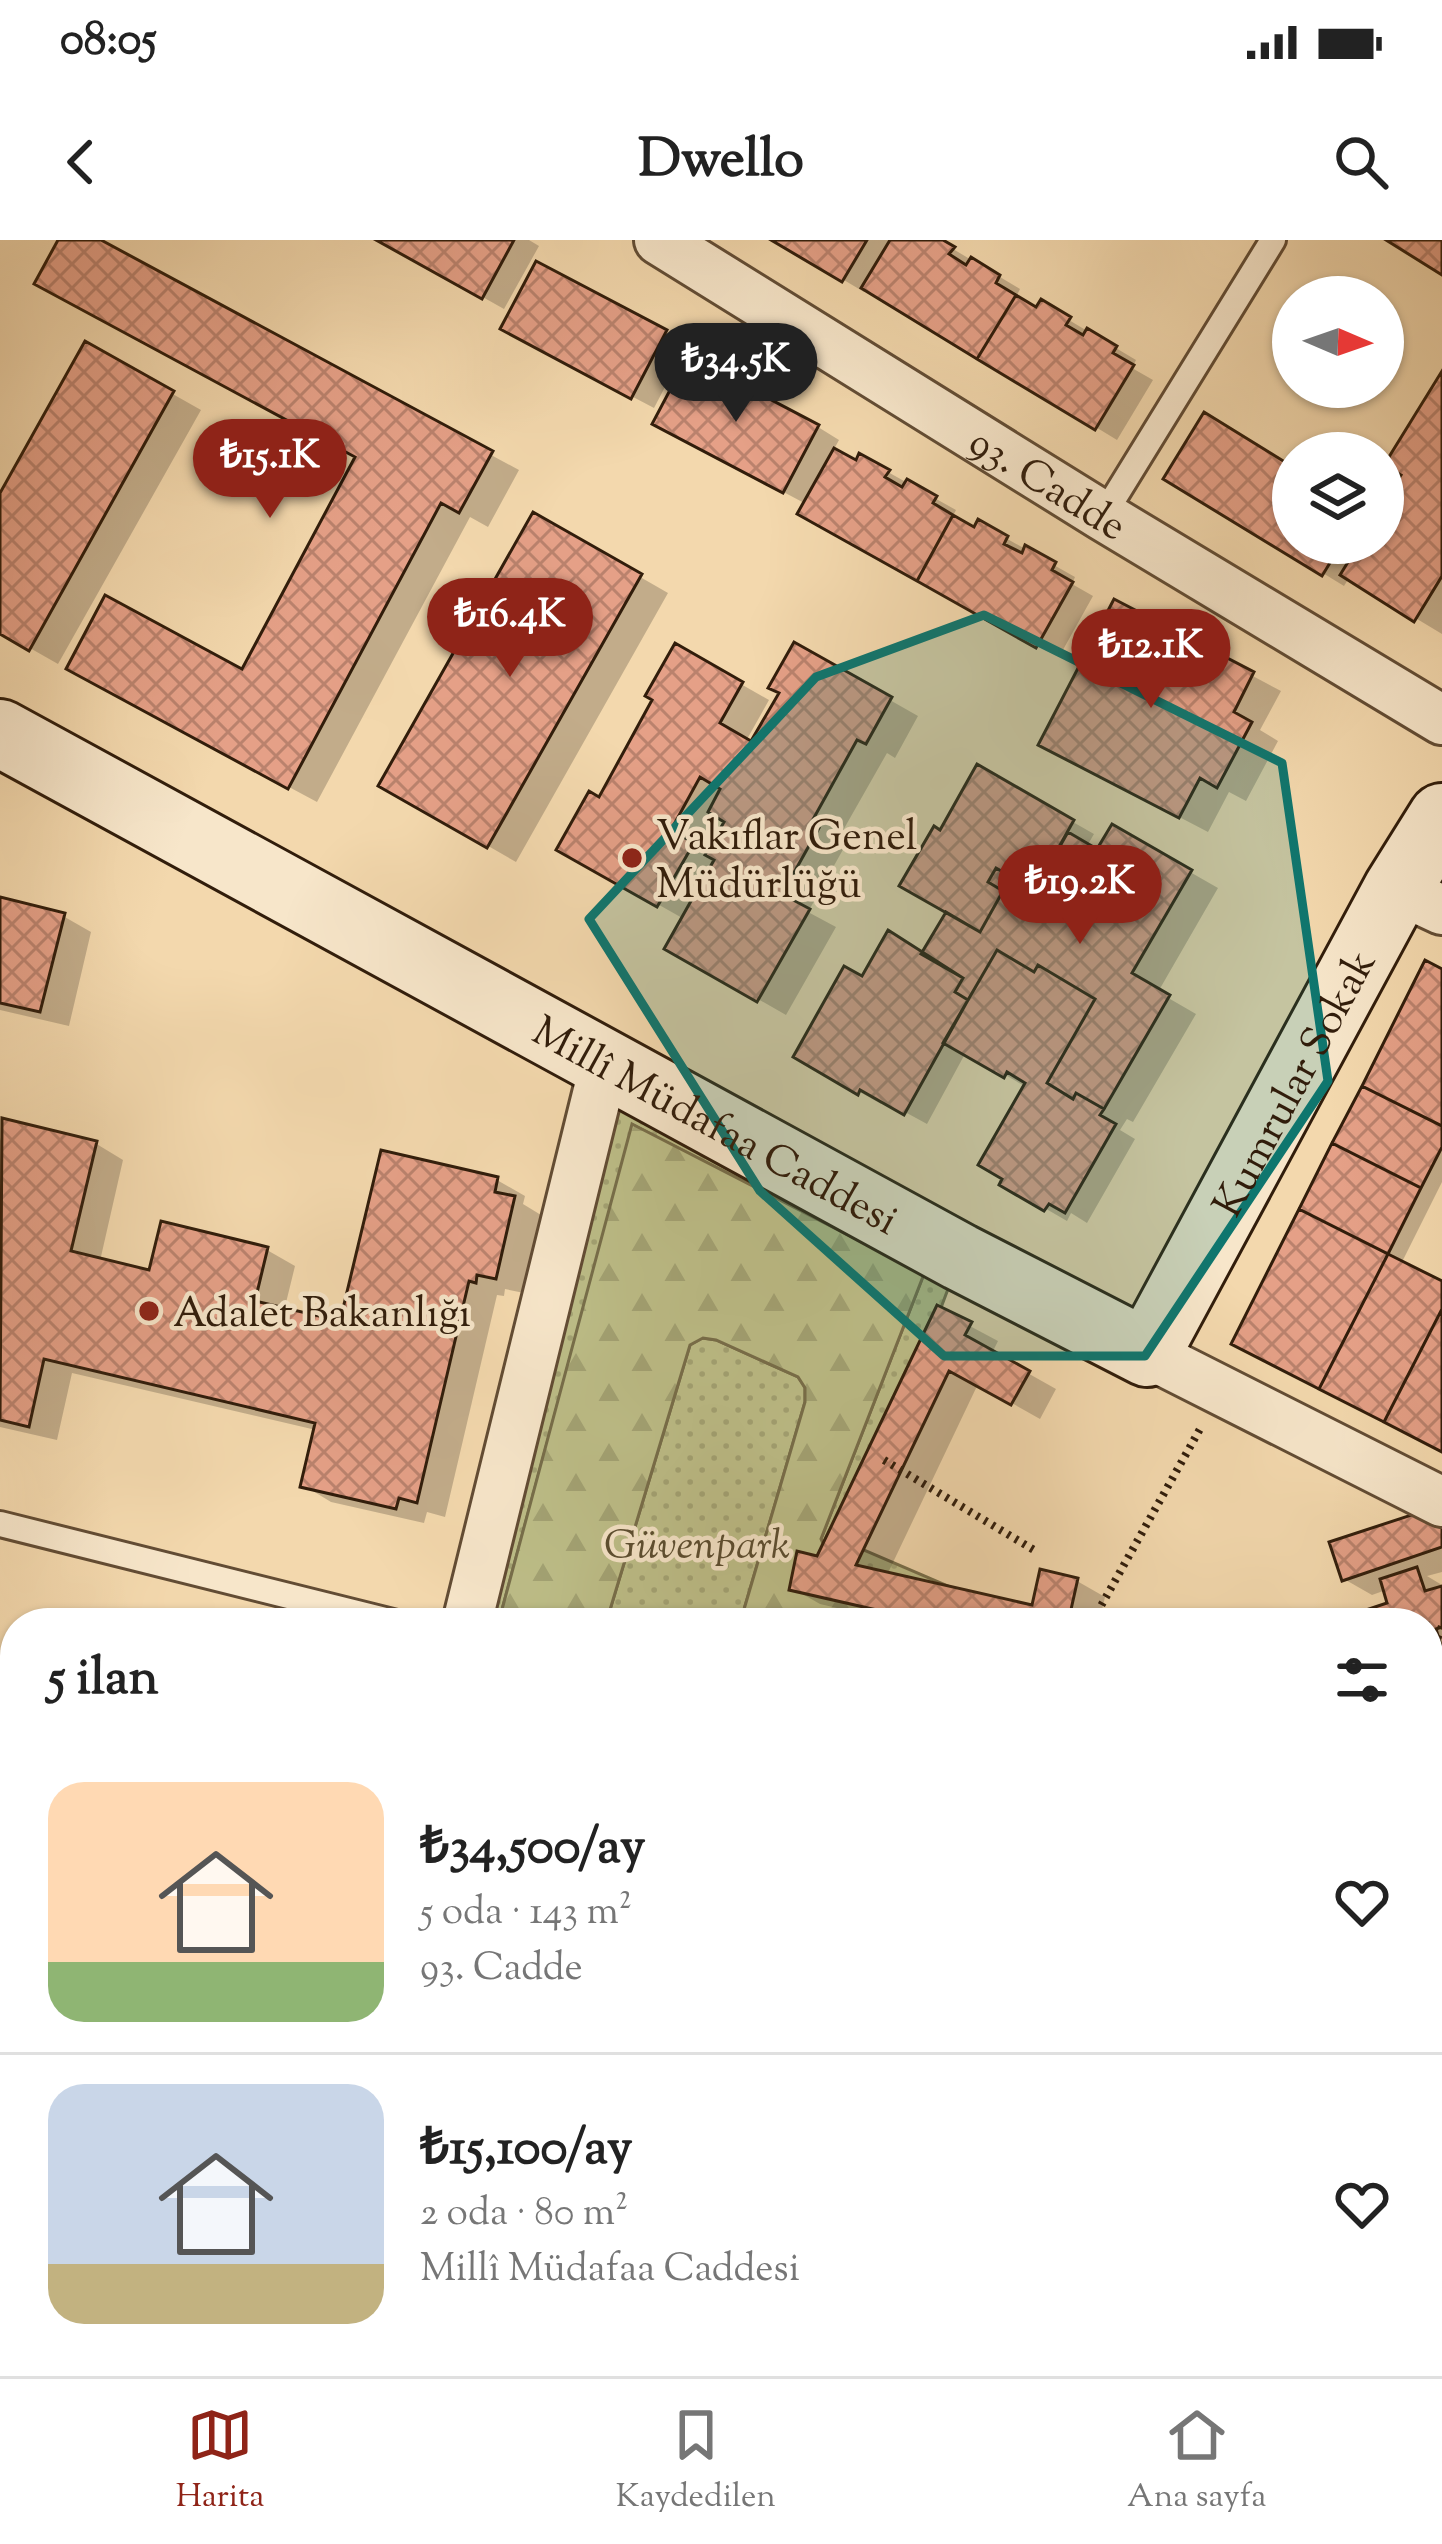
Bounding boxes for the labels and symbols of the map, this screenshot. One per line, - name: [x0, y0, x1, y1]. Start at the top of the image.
- north arrow: [1272, 276, 1404, 408]
- pin: ₺34.5K: [638, 323, 834, 425]
- street label: 93. Cadde: [956, 415, 1136, 558]
- pin: ₺15.1K: [172, 419, 368, 521]
- pin: ₺16.4K: [412, 578, 608, 680]
- pin: ₺12.1K: [1053, 609, 1249, 711]
- place label: Vakıflar Genel Müdürlüğü: [656, 809, 917, 917]
- marker: Vakıflar Genel Müdürlüğü: [619, 845, 645, 871]
- pin: ₺19.2K: [982, 845, 1178, 947]
- street label: Kumrular Sokak: [1201, 941, 1394, 1229]
- street label: Millî Müdafaa Caddesi: [520, 1004, 908, 1253]
- place label: Adalet Bakanlığı: [173, 1286, 471, 1346]
- marker: Adalet Bakanlığı: [136, 1298, 162, 1324]
- park label: Güvenpark: [604, 1518, 790, 1578]

